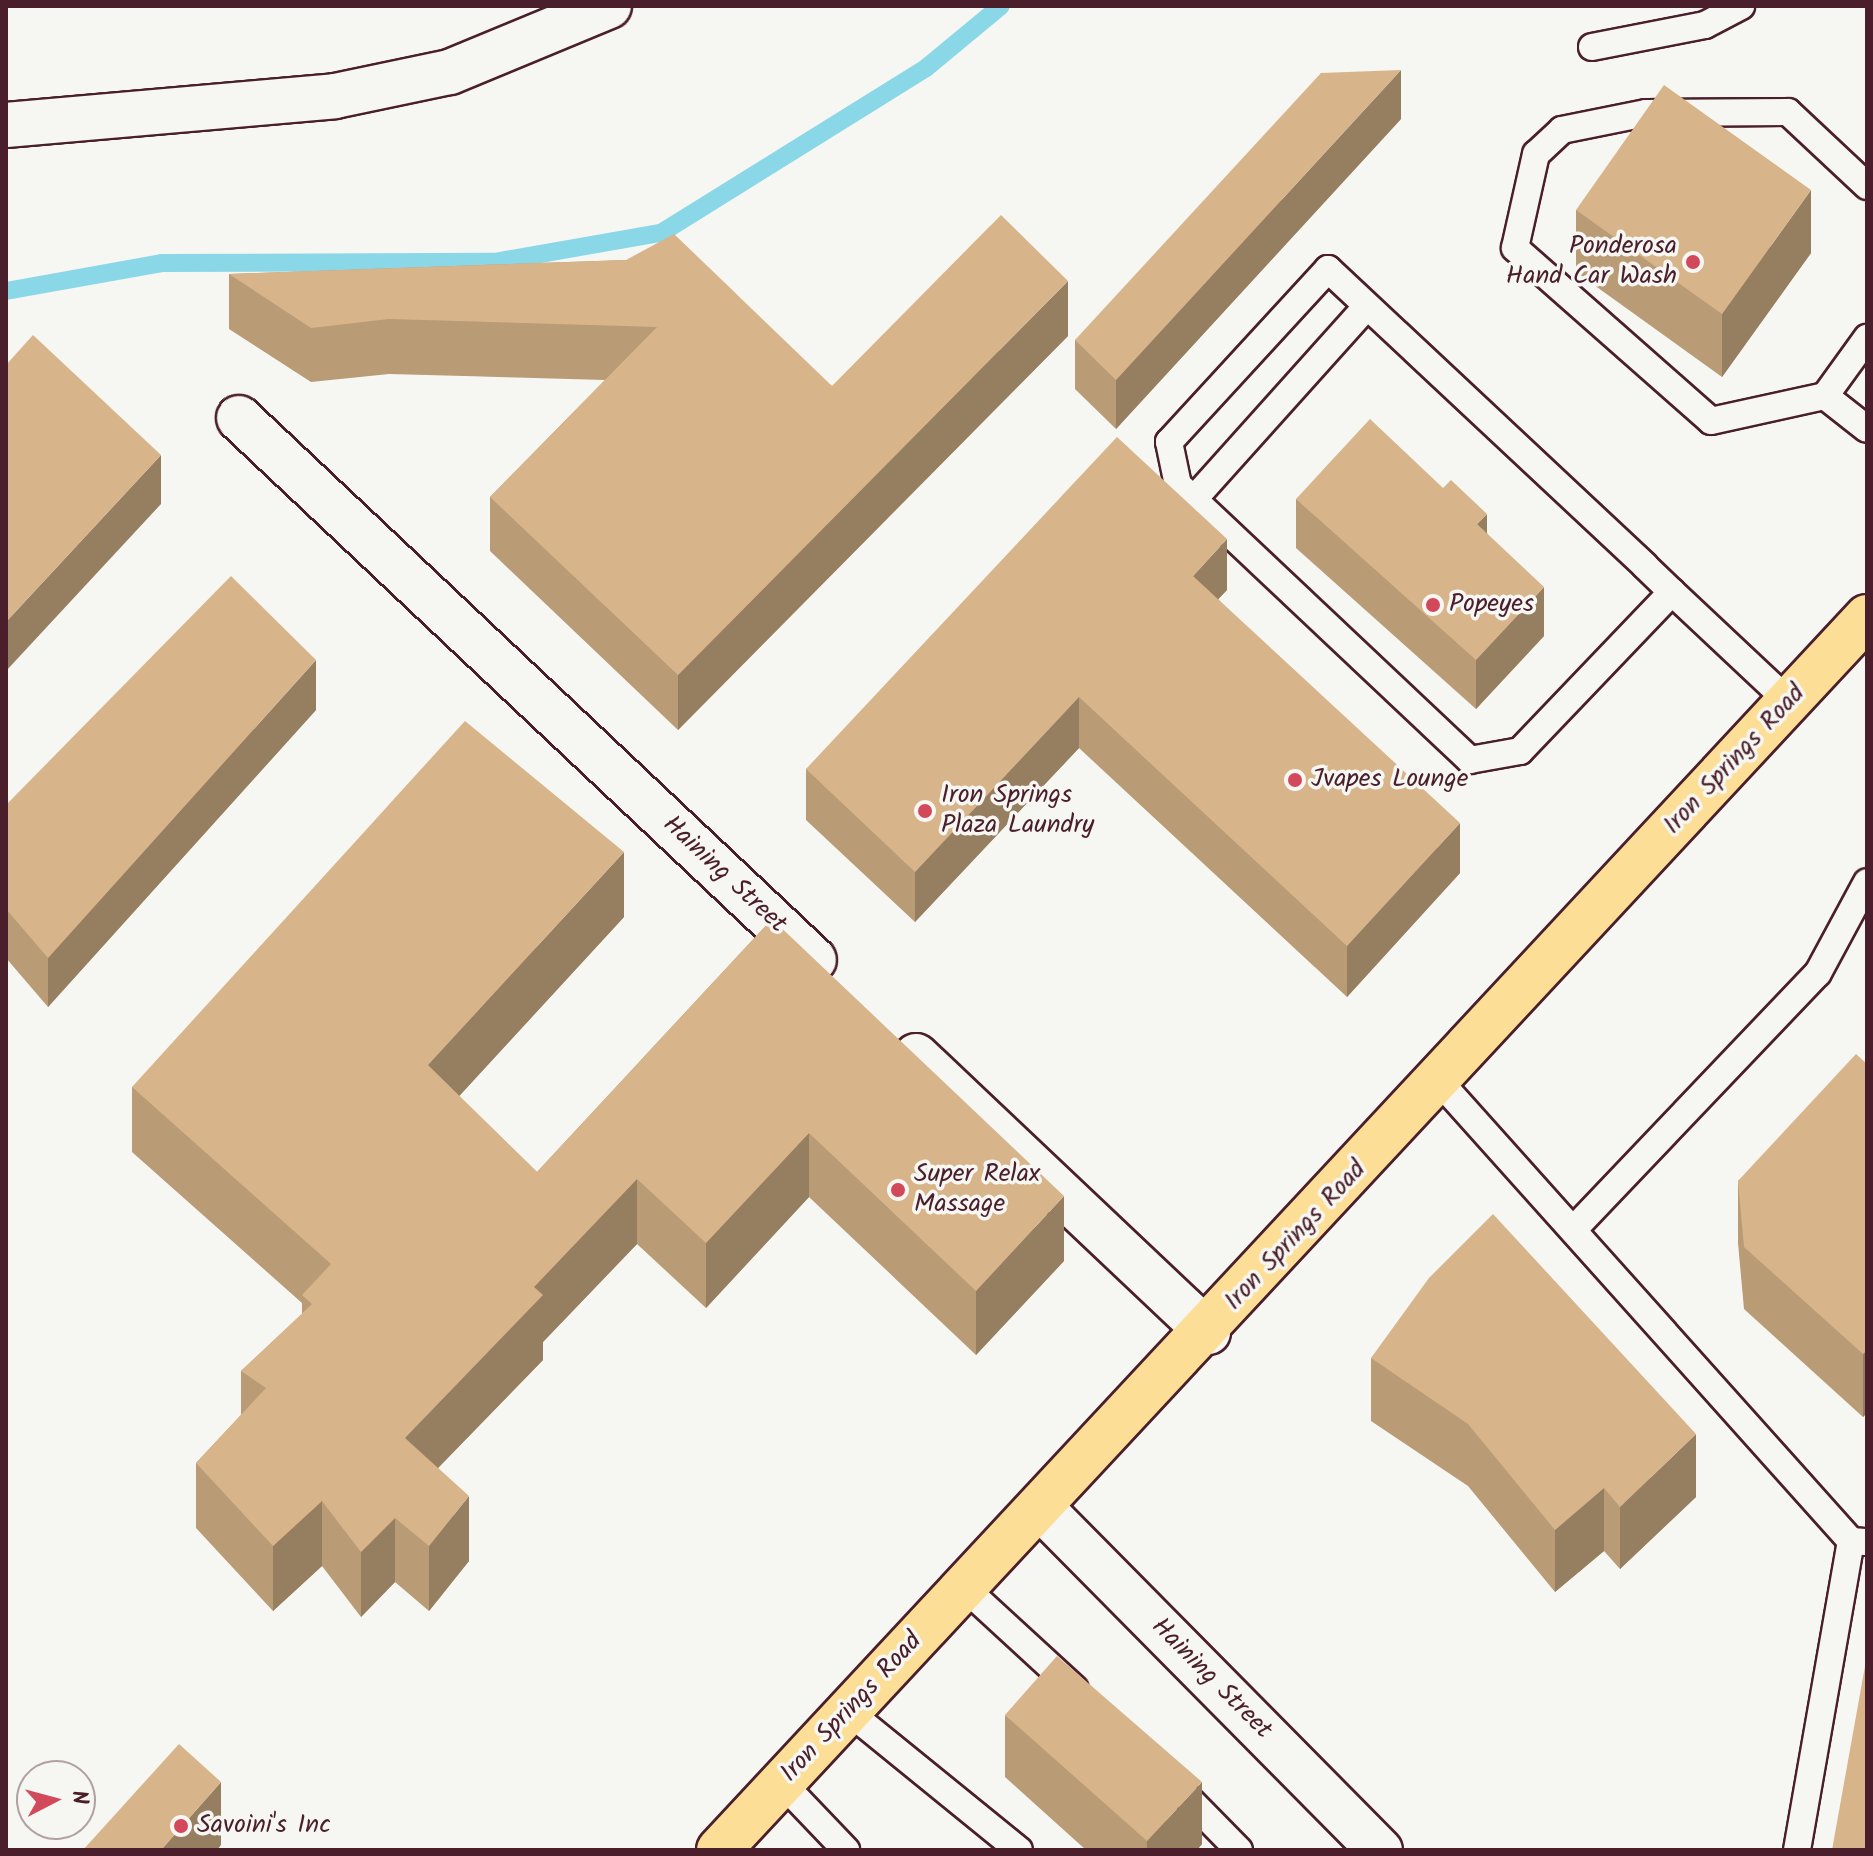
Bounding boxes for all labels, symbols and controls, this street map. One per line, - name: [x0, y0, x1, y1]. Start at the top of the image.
- place label: Ponderosa Hand Car Wash: [1506, 231, 1677, 292]
- marker: Ponderosa Hand Car Wash: [1684, 253, 1702, 271]
- place label: Popeyes: [1449, 589, 1534, 621]
- marker: Popeyes: [1424, 596, 1442, 614]
- street label: Iron Springs Road: [1658, 679, 1812, 841]
- place label: Jvapes Lounge: [1311, 764, 1468, 796]
- marker: Jvapes Lounge: [1286, 771, 1304, 789]
- place label: Iron Springs Plaza Laundry: [941, 780, 1094, 842]
- marker: Iron Springs Plaza Laundry: [916, 802, 934, 820]
- street label: Haining Street: [655, 810, 793, 940]
- street label: Iron Springs Road: [1219, 1155, 1373, 1317]
- place label: Super Relax Massage: [914, 1159, 1040, 1220]
- marker: Super Relax Massage: [889, 1181, 907, 1199]
- street label: Haining Street: [1144, 1612, 1278, 1746]
- street label: Iron Springs Road: [775, 1627, 929, 1789]
- north arrow: [16, 1760, 96, 1840]
- text: N: [60, 1789, 97, 1806]
- place label: Savoini's Inc: [197, 1810, 331, 1842]
- marker: Savoini's Inc: [172, 1817, 190, 1835]

